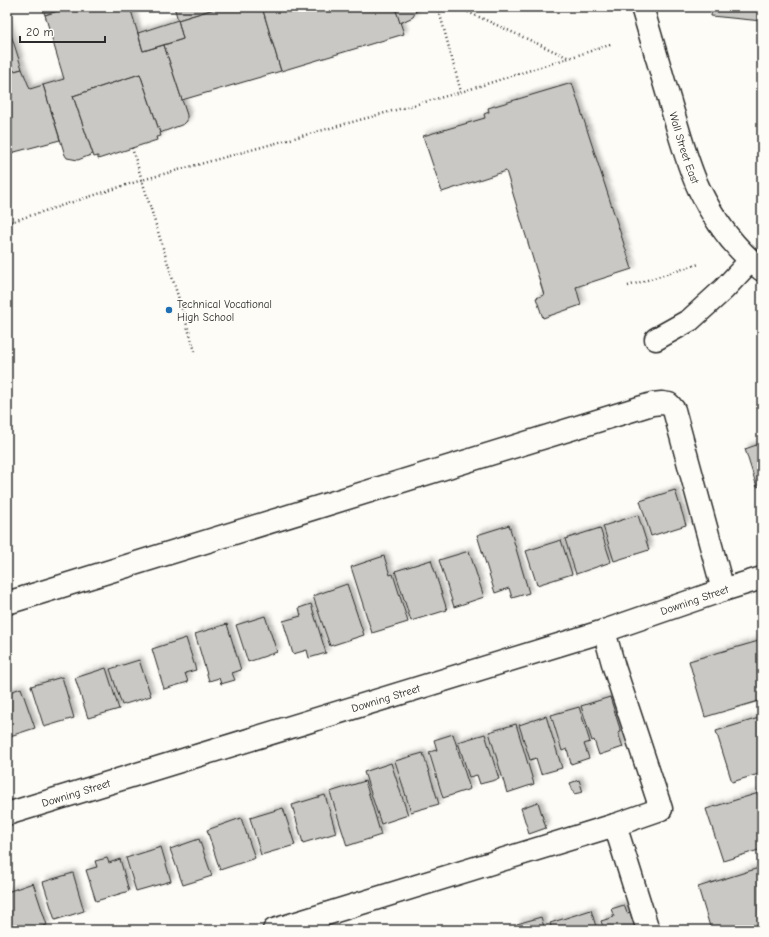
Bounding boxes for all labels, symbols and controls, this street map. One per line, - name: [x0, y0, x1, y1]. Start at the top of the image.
- scale bar: [20, 18, 105, 44]
- text: 20 m: [26, 25, 54, 39]
- street label: Wall Street East: [667, 110, 703, 186]
- place label: Technical Vocational High School: [177, 298, 272, 324]
- marker: Technical Vocational High School: [164, 305, 174, 315]
- street label: Downing Street: [659, 582, 731, 618]
- street label: Downing Street: [350, 681, 422, 715]
- street label: Downing Street: [40, 776, 113, 810]

